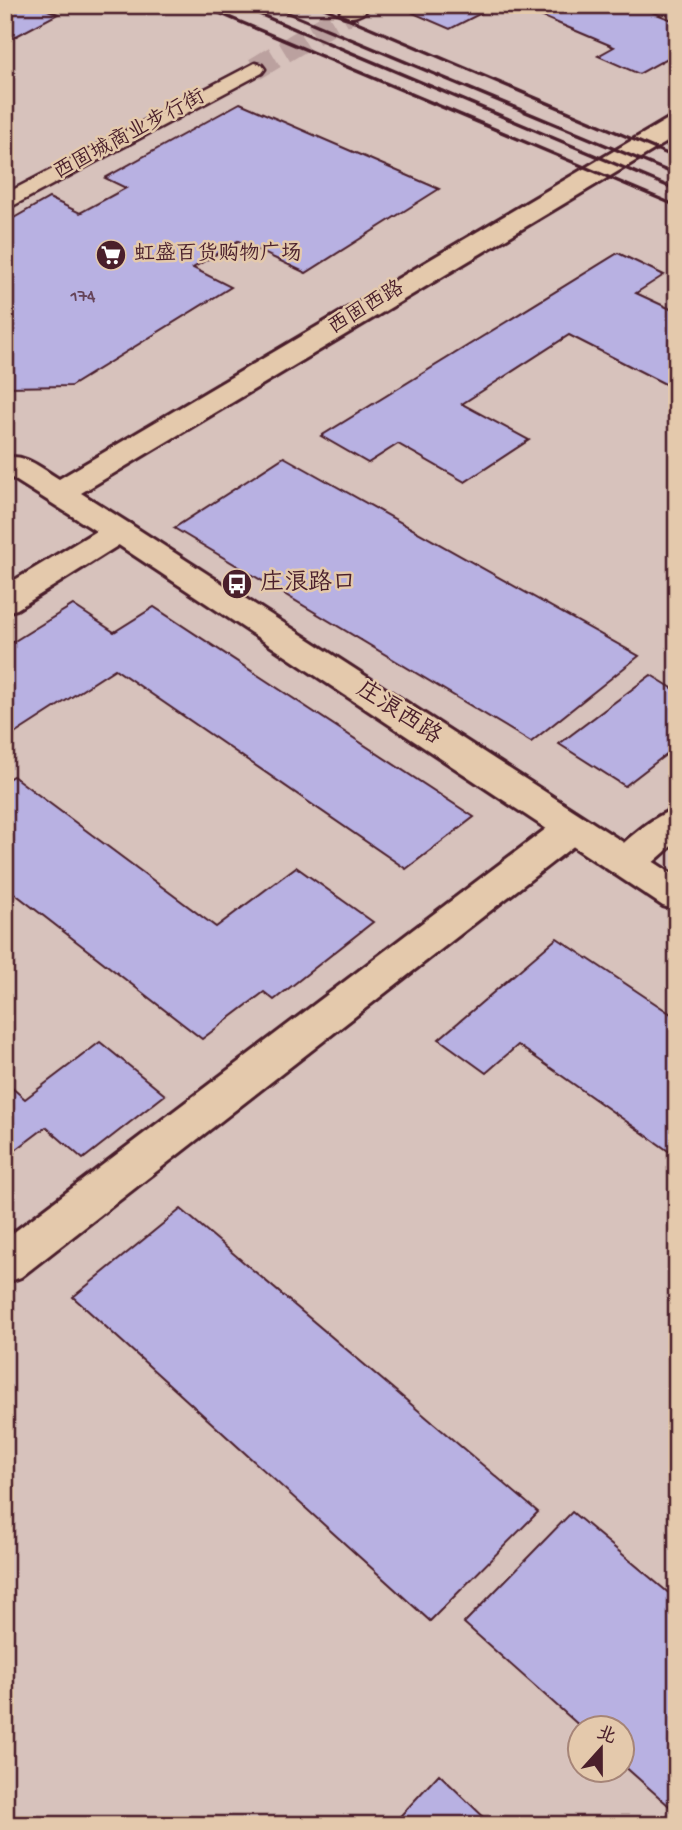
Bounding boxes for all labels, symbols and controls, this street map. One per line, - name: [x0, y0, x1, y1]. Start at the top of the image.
- street label: 西固城商业步行街: [49, 85, 210, 186]
- supermarket icon: 虹盛百货购物广场: [94, 238, 128, 272]
- place label: 虹盛百货购物广场: [134, 241, 302, 268]
- street label: 西固西路: [324, 275, 409, 341]
- house number: 174: [69, 287, 96, 308]
- bus stop icon: 庄浪路口: [220, 567, 254, 601]
- place label: 庄浪路口: [260, 568, 356, 599]
- street label: 庄浪西路: [350, 674, 447, 752]
- north arrow: [566, 1714, 636, 1784]
- text: 北: [593, 1722, 619, 1751]

